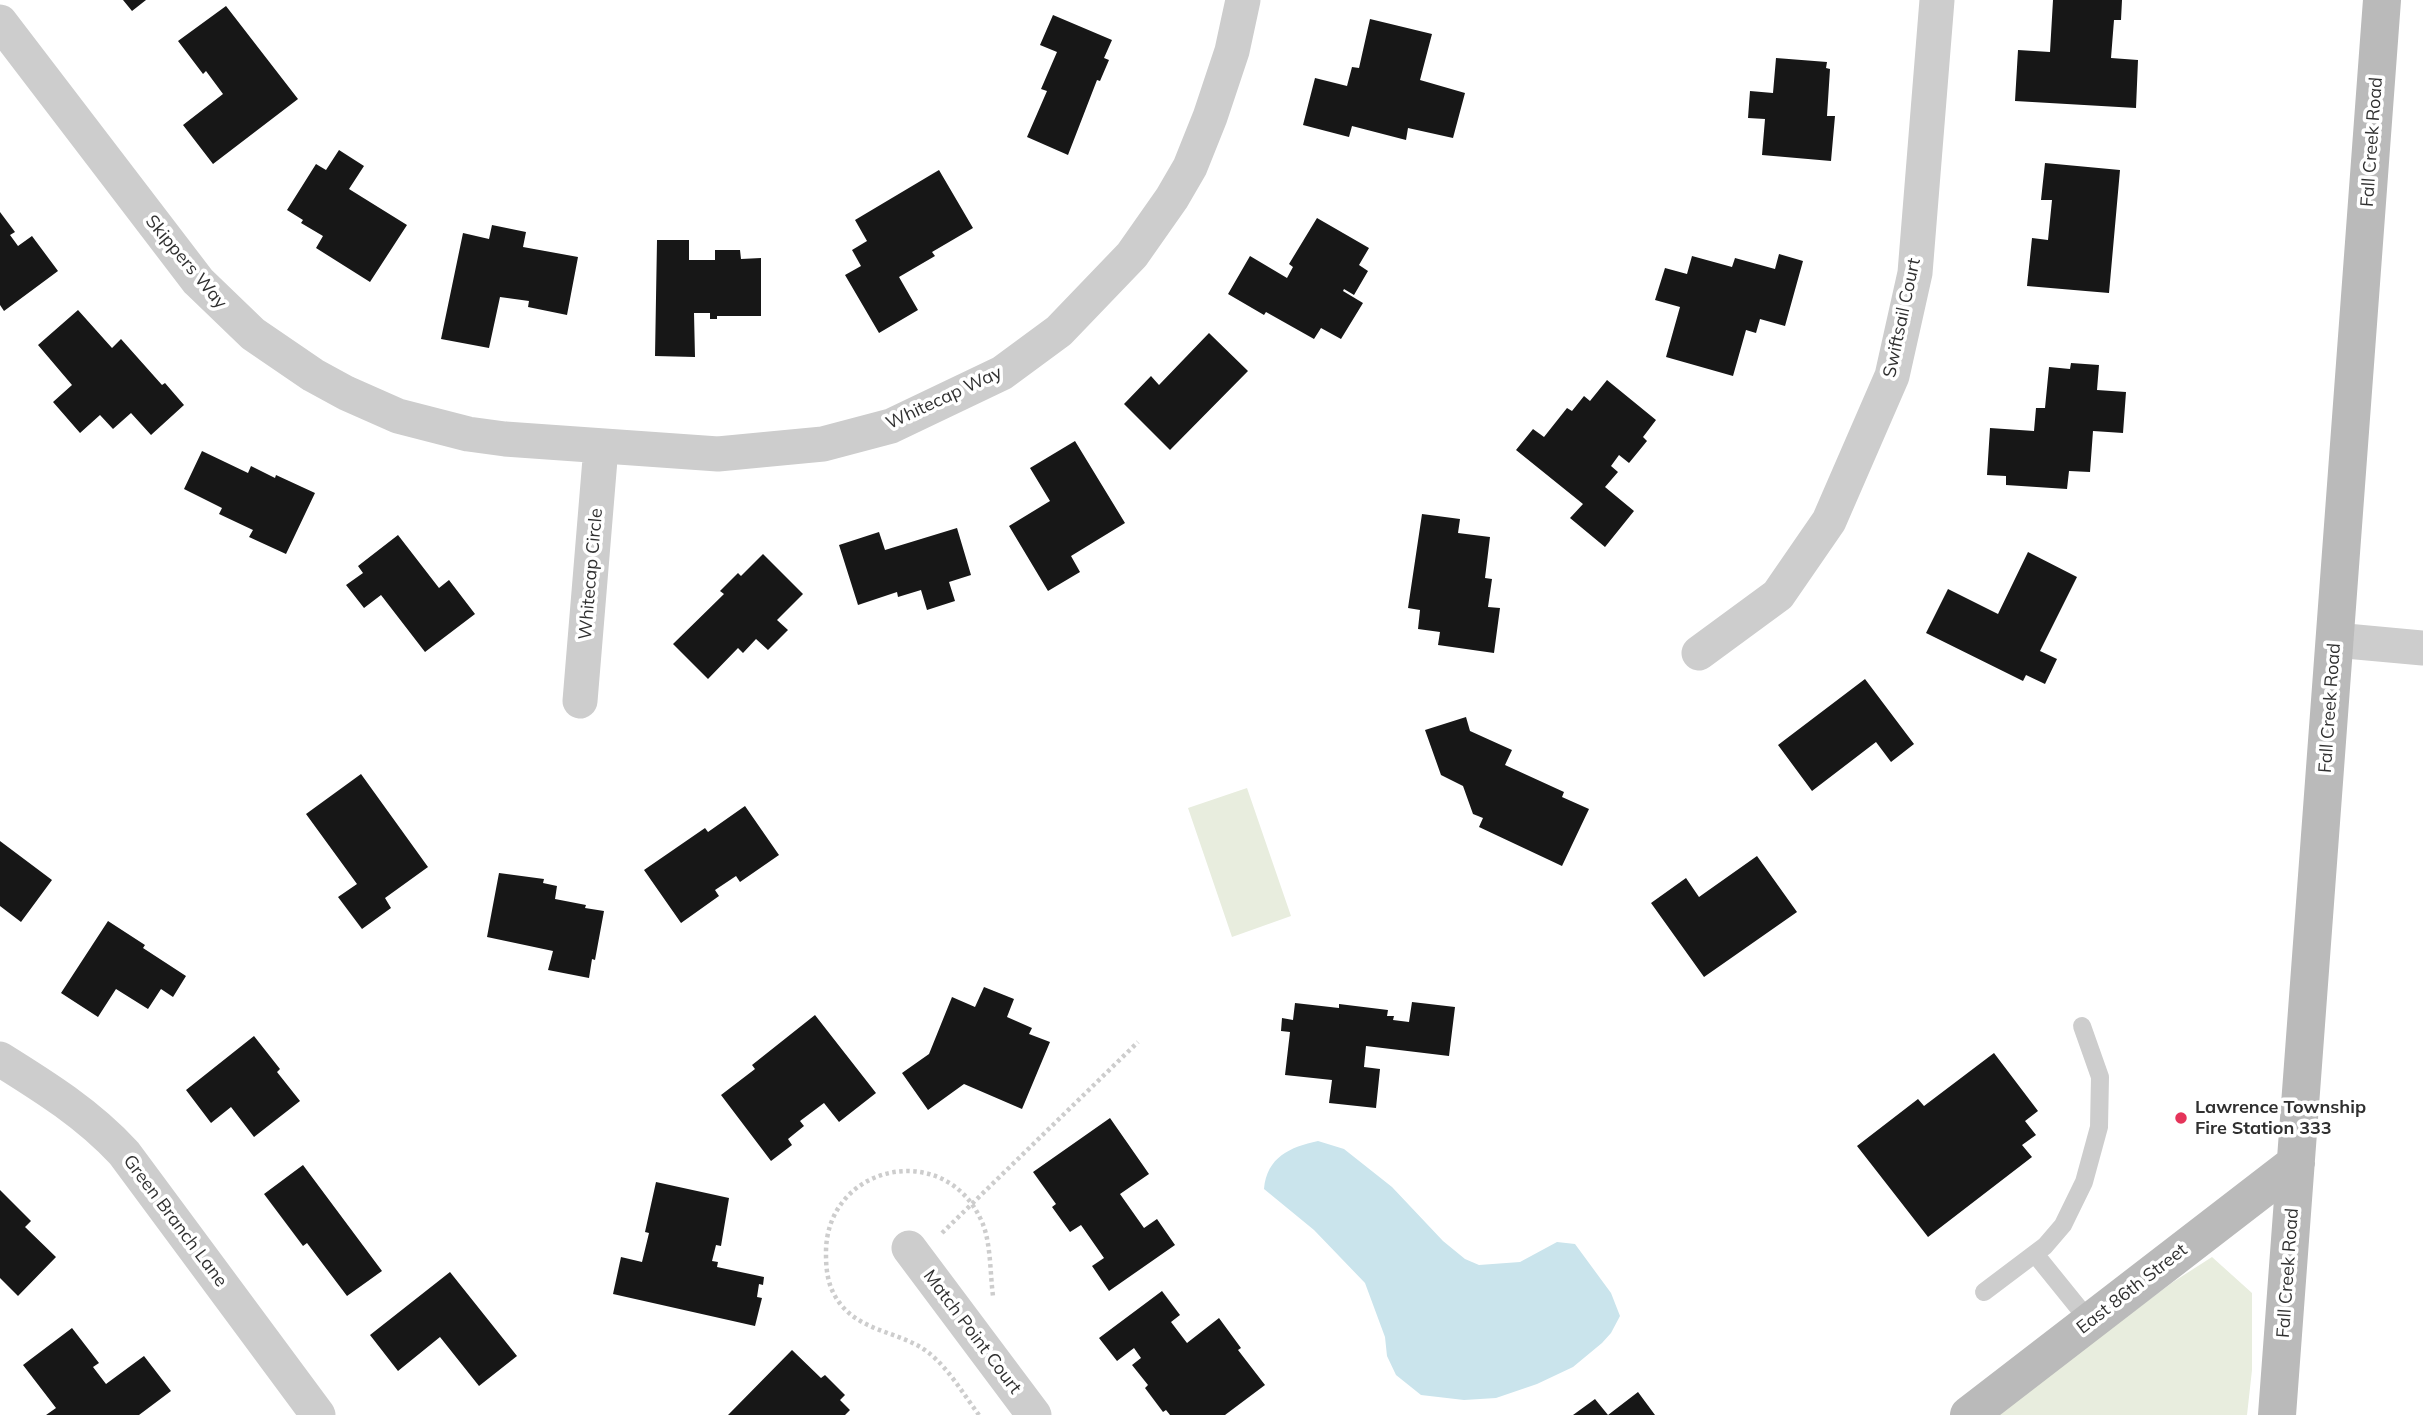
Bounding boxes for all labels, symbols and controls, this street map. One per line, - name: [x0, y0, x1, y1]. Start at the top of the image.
- street label: Fall Creek Road: [2357, 76, 2387, 208]
- street label: Skippers Way: [141, 211, 231, 313]
- street label: Swiftsail Court: [1879, 256, 1925, 380]
- street label: Whitecap Way: [883, 362, 1005, 434]
- street label: Whitecap Circle: [574, 507, 608, 641]
- street label: Fall Creek Road: [2315, 642, 2345, 774]
- place label: Lawrence Township Fire Station 333: [2195, 1097, 2366, 1140]
- marker: Lawrence Township Fire Station 333: [2173, 1110, 2189, 1126]
- street label: Green Branch Lane: [118, 1151, 232, 1291]
- street label: Fall Creek Road: [2273, 1207, 2303, 1339]
- street label: East 86th Street: [2073, 1239, 2191, 1339]
- street label: Match Point Court: [918, 1266, 1026, 1398]

